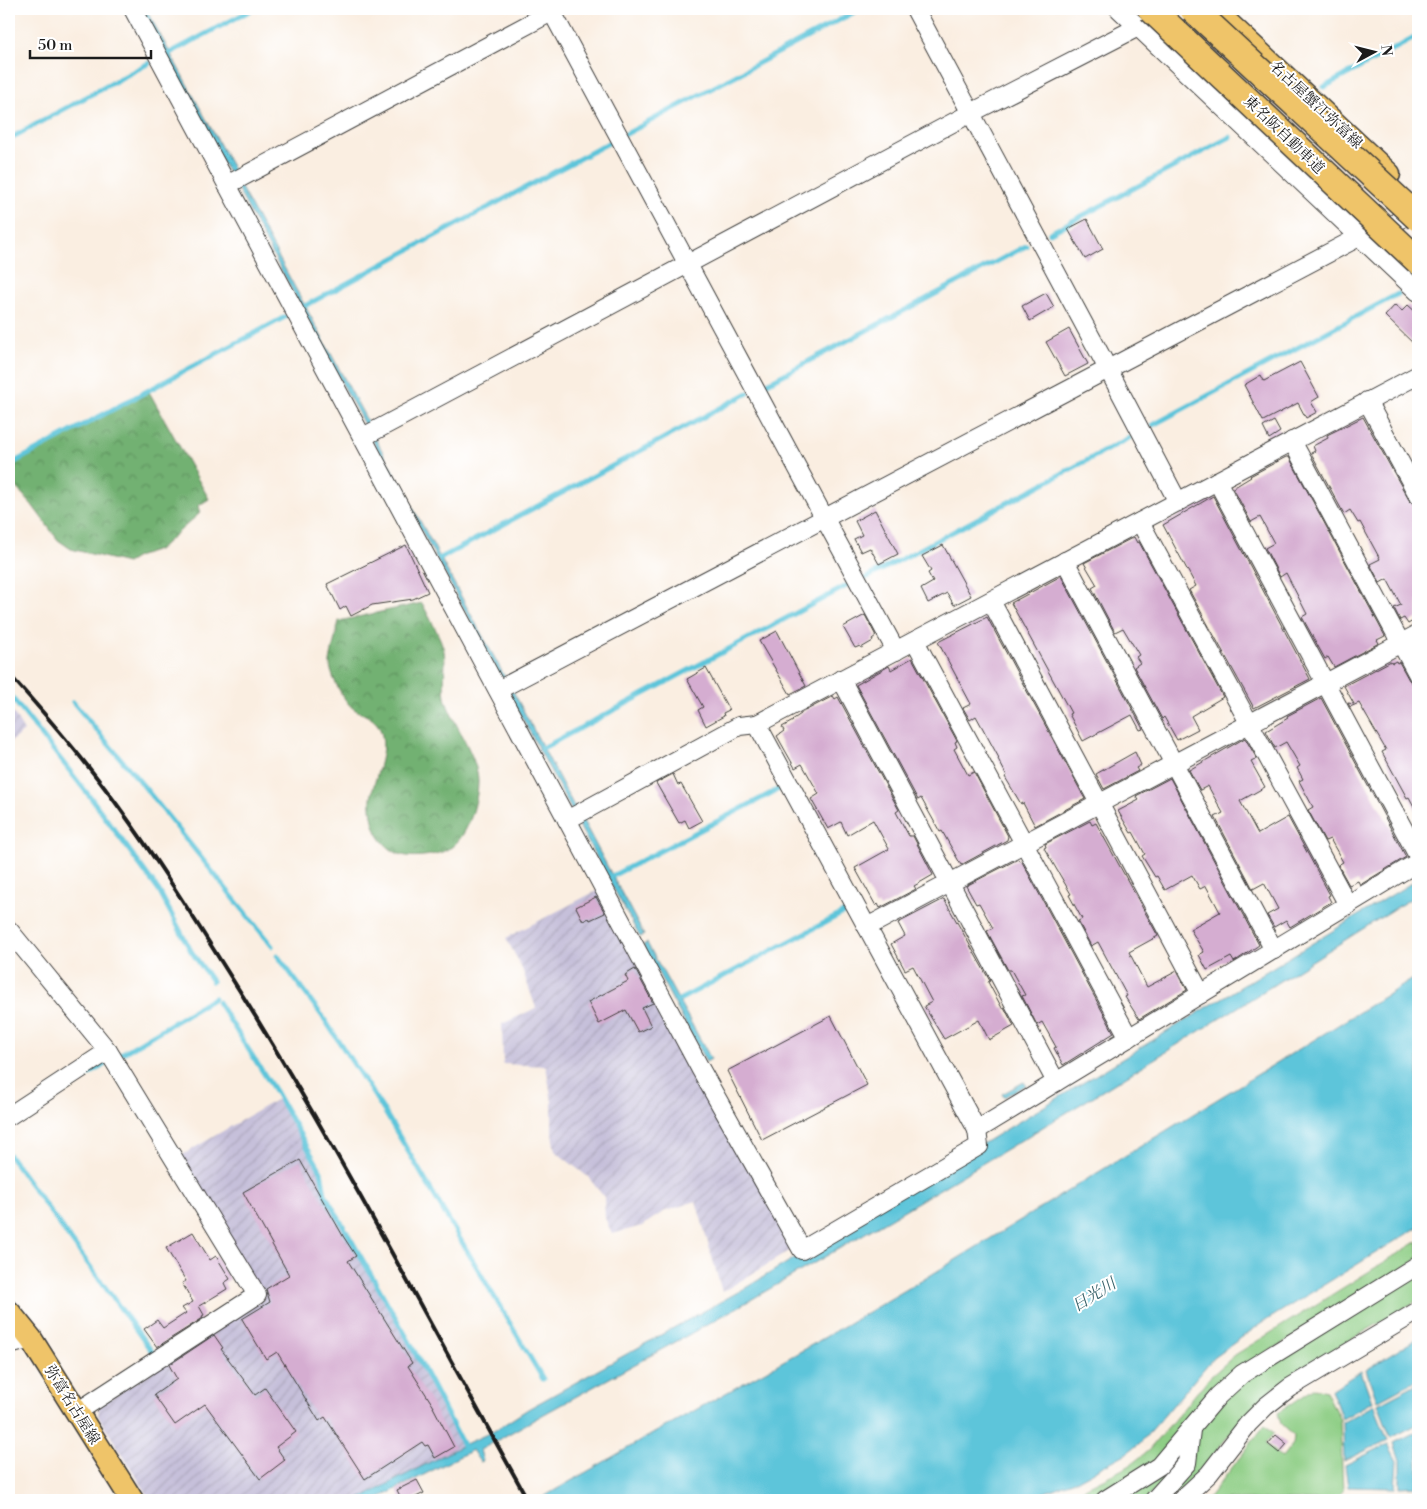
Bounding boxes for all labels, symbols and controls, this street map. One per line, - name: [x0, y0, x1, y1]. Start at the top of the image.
- scale bar: [30, 28, 151, 60]
- north arrow: [1350, 28, 1400, 78]
- text: 50 m: [38, 36, 72, 55]
- text: N: [1376, 44, 1396, 57]
- street label: 名古屋蟹江弥富線: [1266, 57, 1366, 153]
- street label: 東名阪自動車道: [1240, 92, 1328, 178]
- water label: 日光川: [1068, 1273, 1121, 1316]
- street label: 弥富名古屋線: [40, 1362, 104, 1448]

